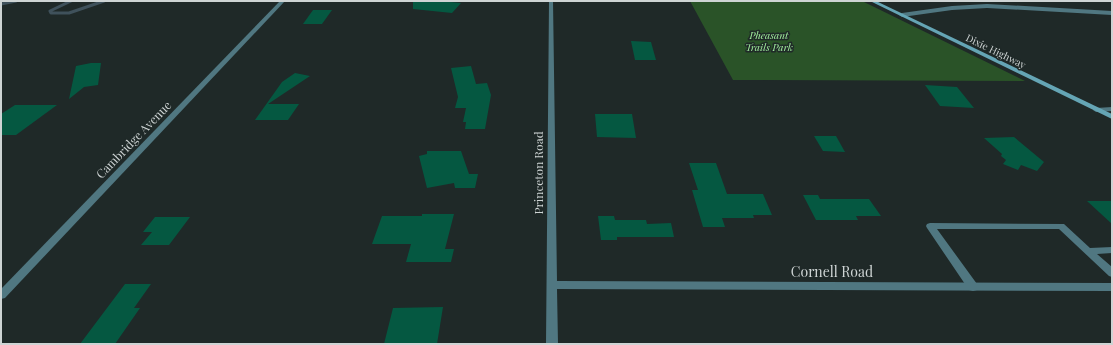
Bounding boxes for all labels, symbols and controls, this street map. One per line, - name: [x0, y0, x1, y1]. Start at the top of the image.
- park label: Pheasant Trails Park: [745, 28, 793, 54]
- street label: Dixie Highway: [964, 30, 1028, 72]
- street label: Cambridge Avenue: [92, 97, 174, 182]
- street label: Princeton Road: [530, 131, 546, 215]
- street label: Cornell Road: [791, 262, 873, 281]

